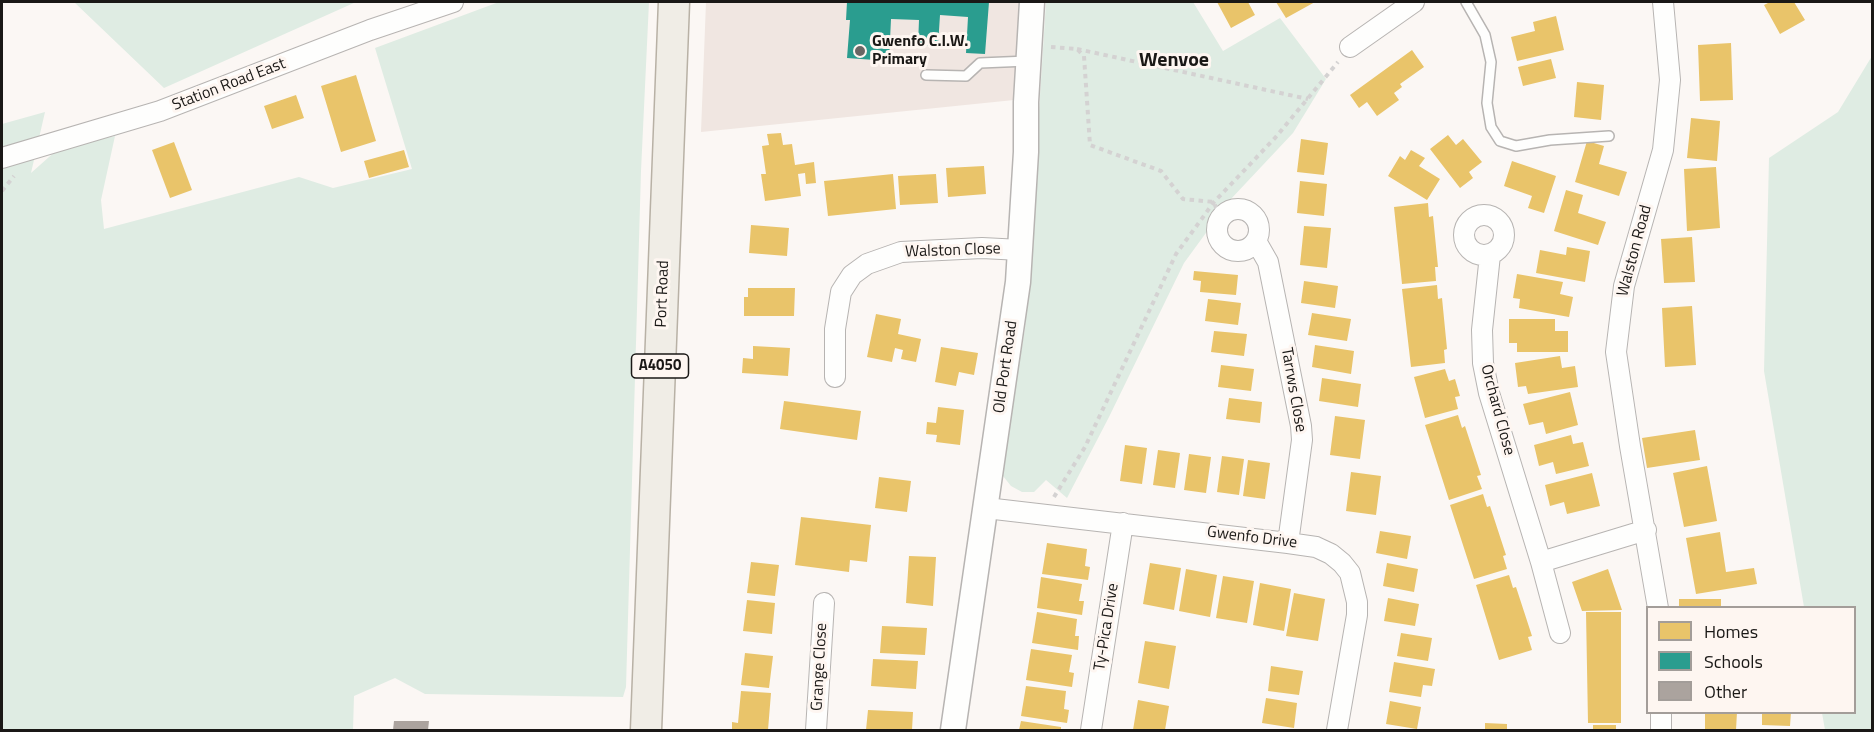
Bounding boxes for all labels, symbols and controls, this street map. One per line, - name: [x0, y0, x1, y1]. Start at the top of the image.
- place label: Gwenfo C.I.W. Primary: [872, 32, 968, 70]
- marker: Gwenfo C.I.W. Primary: [853, 44, 867, 58]
- district label: Wenvoe: [1139, 49, 1209, 73]
- street label: Station Road East: [170, 55, 288, 115]
- street label: Walston Road: [1614, 203, 1656, 299]
- street label: Walston Close: [905, 240, 1001, 262]
- street label: Port Road: [652, 260, 674, 328]
- street label: Old Port Road: [990, 319, 1022, 415]
- street label: Tarrws Close: [1276, 346, 1310, 434]
- road number: A4050: [632, 354, 688, 378]
- street label: Orchard Close: [1476, 363, 1518, 457]
- street label: Gwenfo Drive: [1206, 523, 1298, 553]
- street label: Ty-Pica Drive: [1091, 582, 1123, 672]
- legend: [1646, 606, 1856, 714]
- text: Homes: [1704, 618, 1758, 645]
- street label: Grange Close: [808, 622, 832, 712]
- text: Schools: [1704, 648, 1763, 675]
- text: Other: [1704, 678, 1747, 705]

